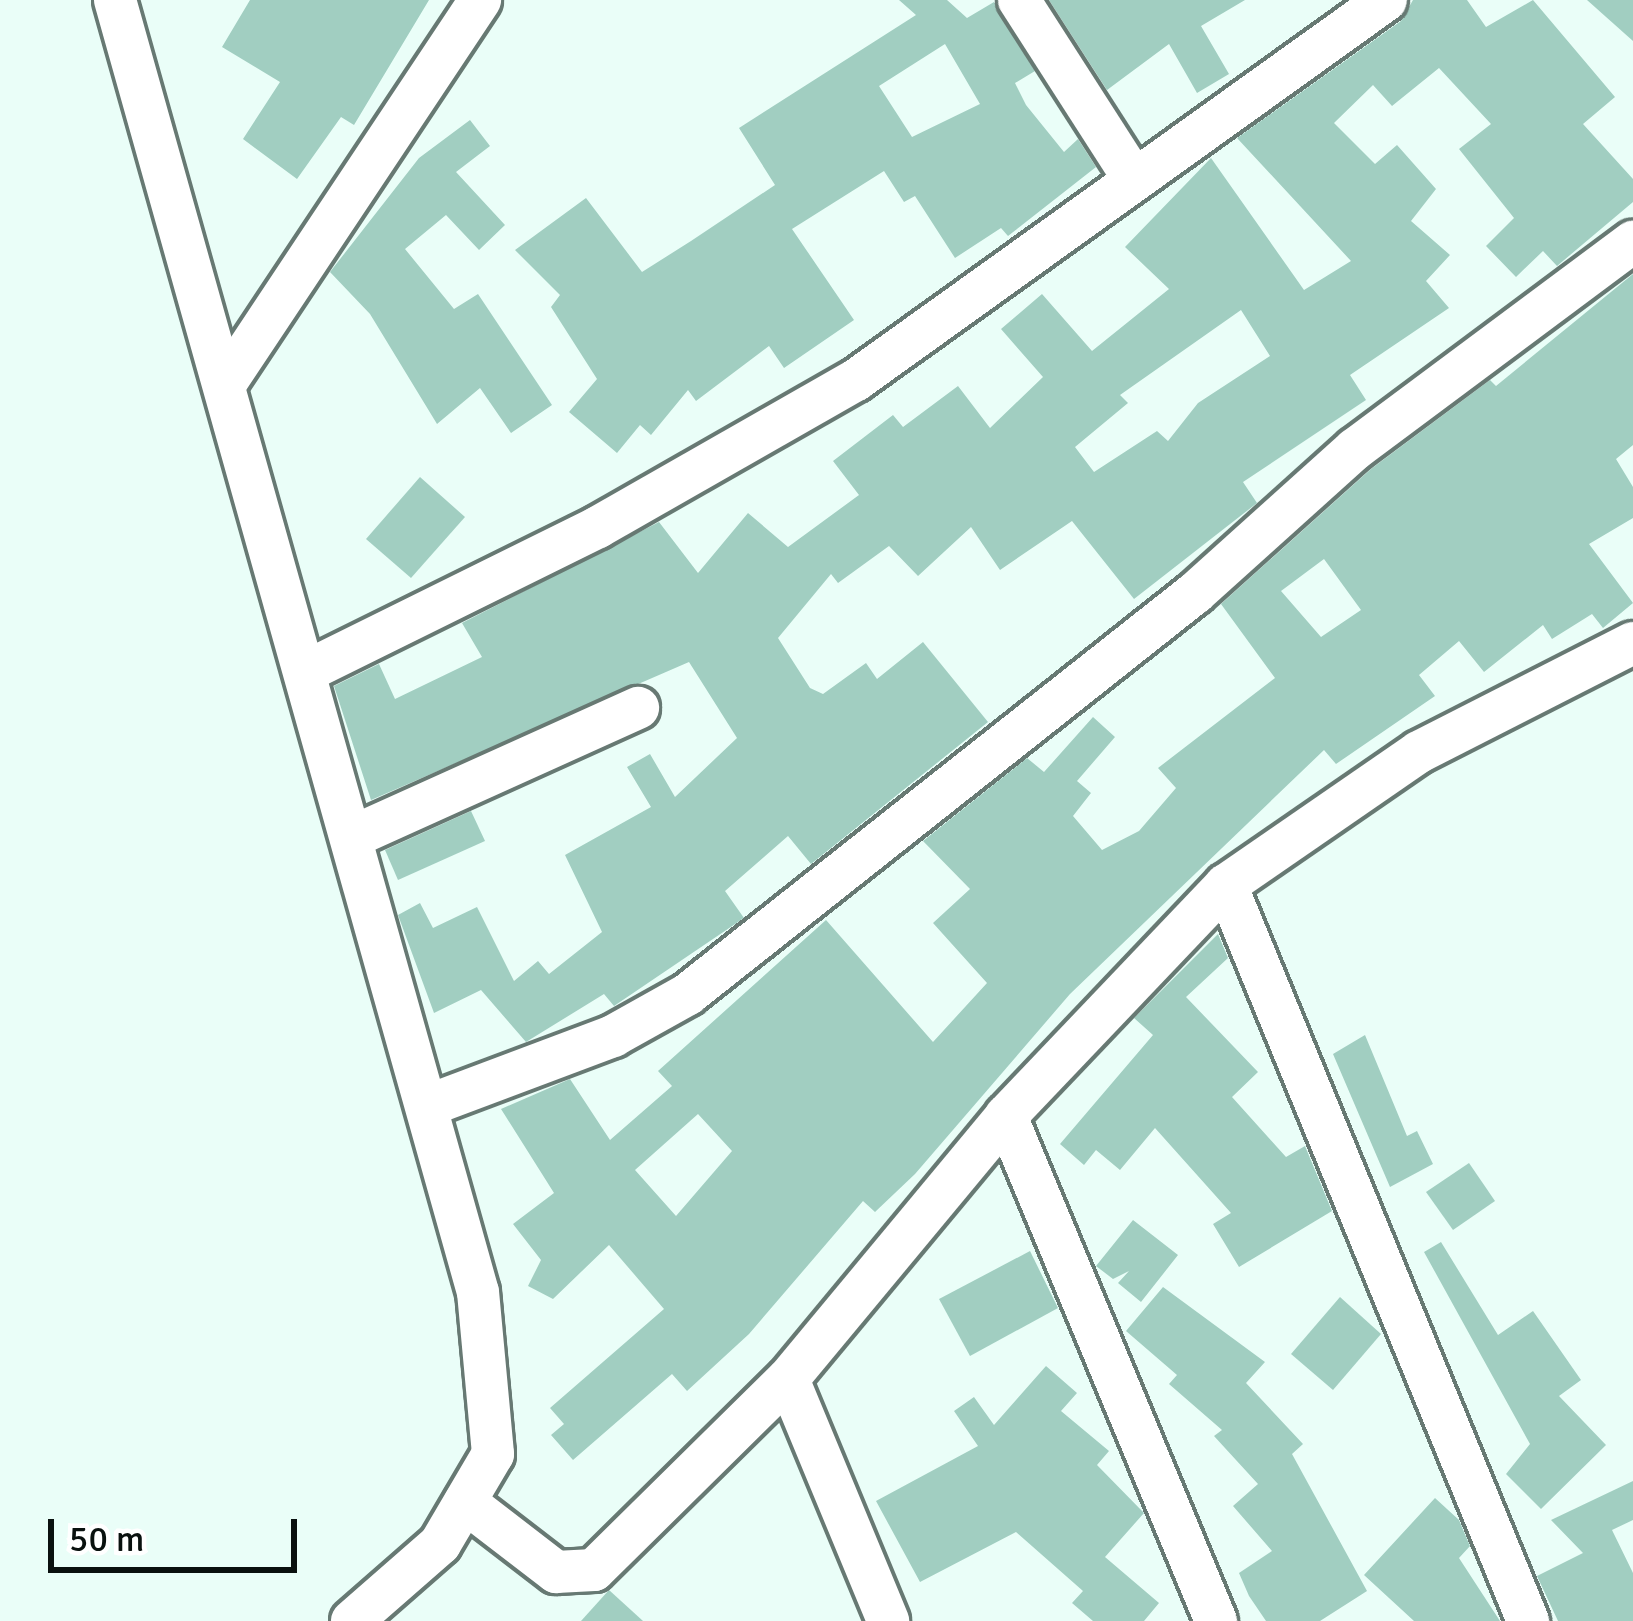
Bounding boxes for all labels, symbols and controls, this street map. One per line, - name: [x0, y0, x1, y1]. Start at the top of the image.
- scale bar: [54, 1495, 303, 1569]
- text: 50 m: [69, 1517, 145, 1562]

